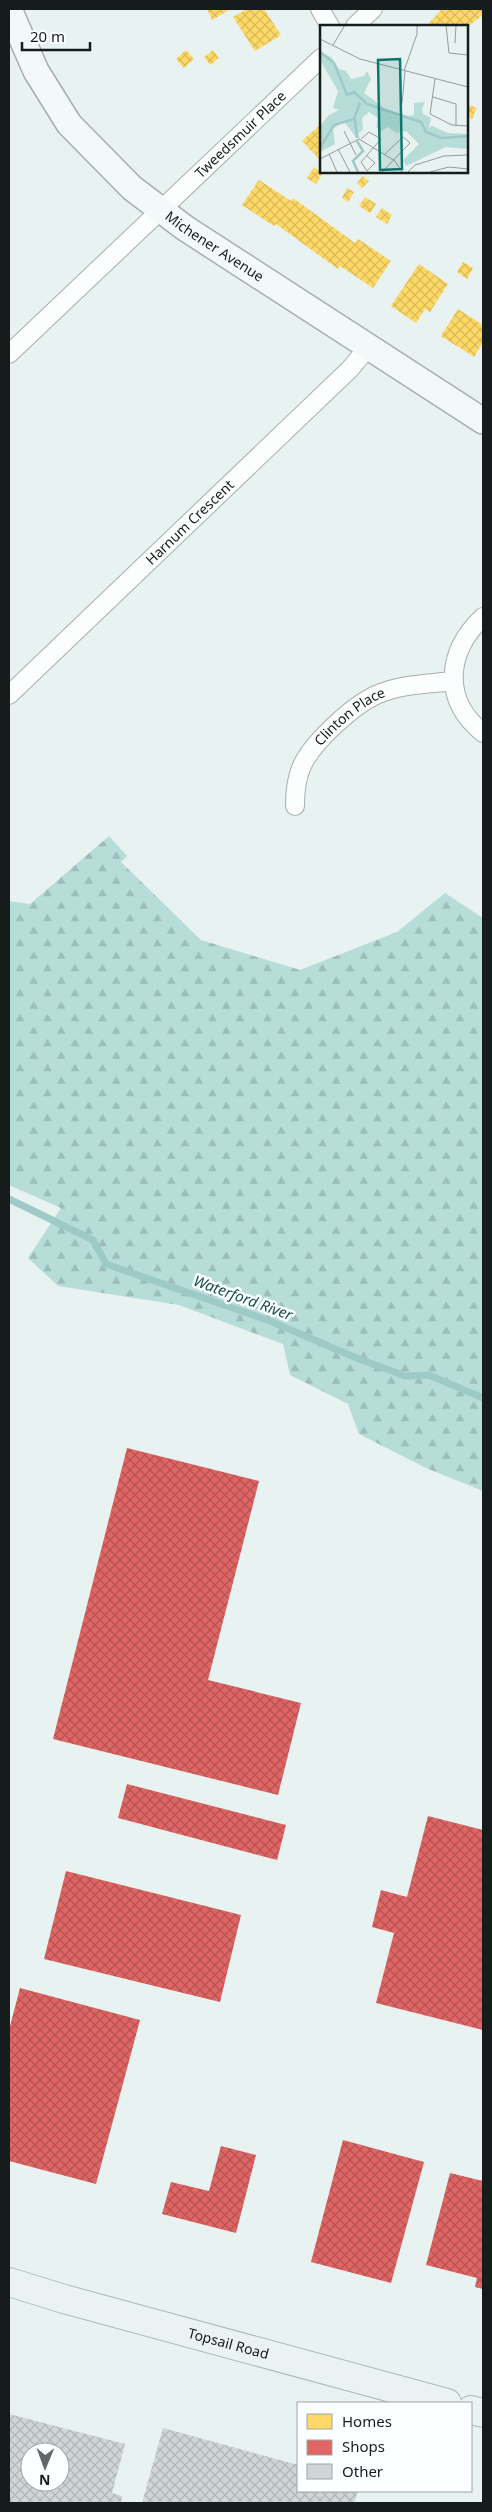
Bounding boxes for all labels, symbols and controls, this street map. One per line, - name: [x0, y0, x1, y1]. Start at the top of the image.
- scale bar: [22, 20, 90, 52]
- inset map: [320, 25, 467, 172]
- text: 20 m: [30, 26, 65, 46]
- street label: Tweedsmuir Place: [190, 86, 290, 182]
- street label: Michener Avenue: [161, 206, 268, 286]
- street label: Harnum Crescent: [141, 475, 238, 569]
- street label: Clinton Place: [310, 682, 387, 749]
- water label: Waterford River: [191, 1270, 297, 1325]
- street label: Topsail Road: [186, 2323, 271, 2363]
- legend: [297, 2402, 472, 2492]
- text: Homes: [342, 2411, 392, 2431]
- text: Shops: [342, 2436, 385, 2456]
- north arrow: [20, 2442, 70, 2492]
- text: Other: [342, 2461, 383, 2481]
- text: N: [39, 2471, 51, 2490]

